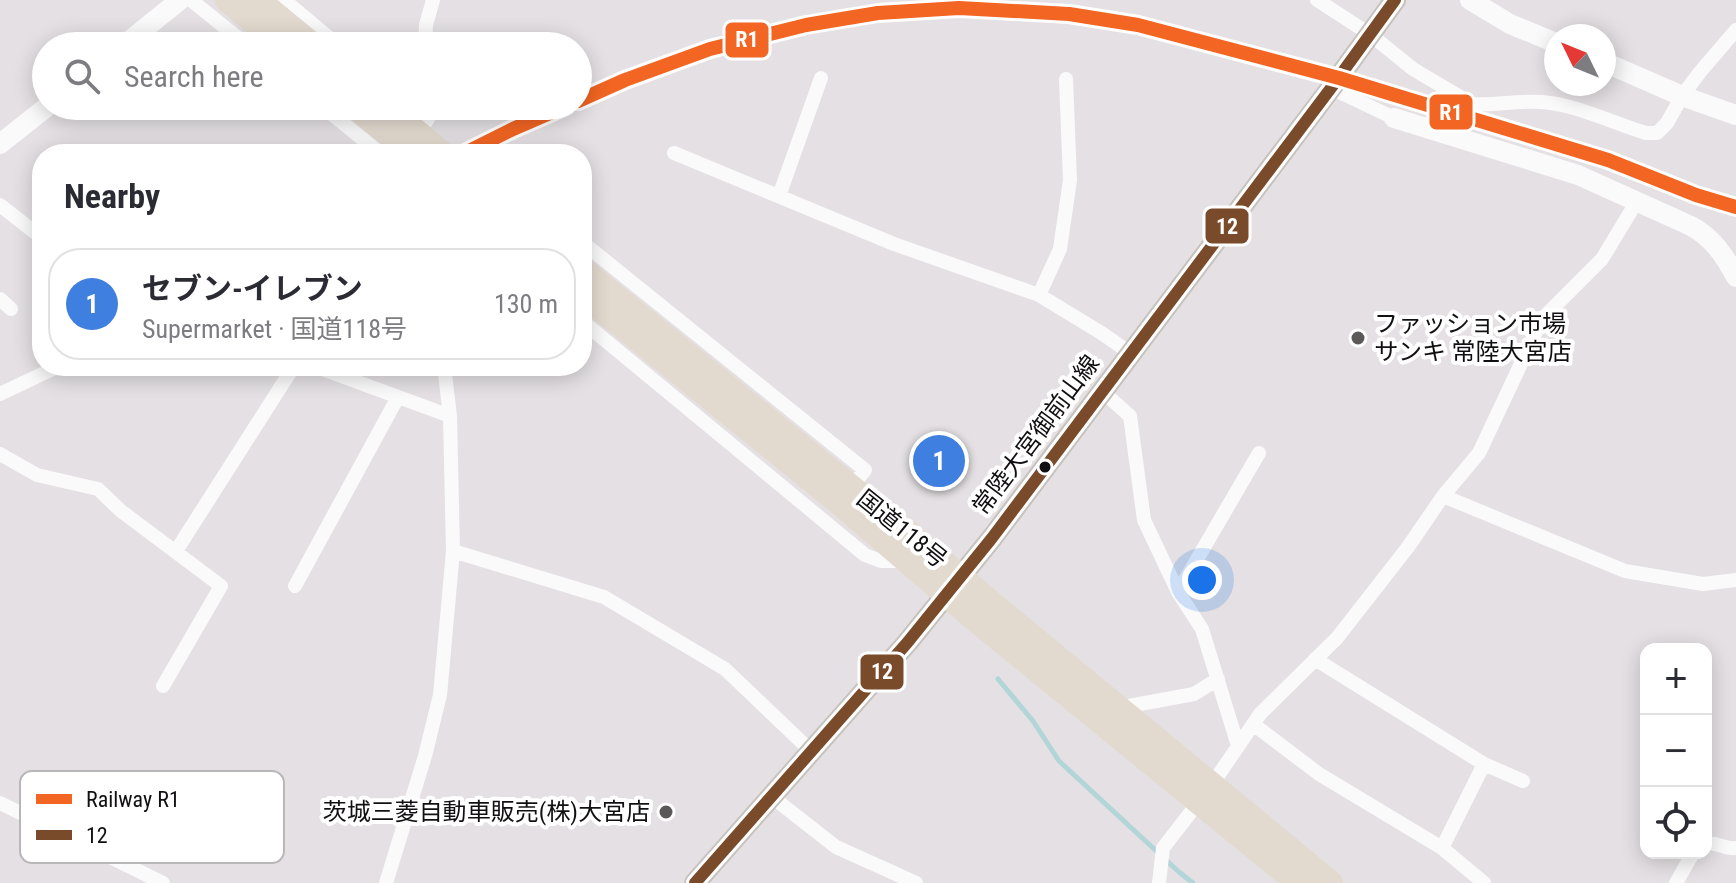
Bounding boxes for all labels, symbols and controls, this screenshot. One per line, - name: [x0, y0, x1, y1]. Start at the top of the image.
- line badge: R1: [724, 21, 770, 59]
- north arrow: [1544, 24, 1616, 96]
- text: R1: [735, 27, 759, 52]
- search box: [32, 32, 592, 120]
- icon: search: [60, 54, 104, 98]
- text: Search here: [124, 59, 264, 94]
- line badge: R1: [1428, 93, 1474, 131]
- text: R1: [1439, 100, 1463, 125]
- text: Nearby: [64, 176, 160, 216]
- line badge: 12: [1204, 207, 1250, 245]
- text: 12: [1216, 214, 1238, 239]
- text: セブン-イレブン: [142, 271, 363, 306]
- text: 1: [85, 289, 99, 319]
- text: 130 m: [494, 289, 558, 319]
- place label: ファッション市場 サンキ 常陸大宮店: [1374, 310, 1572, 366]
- text: Supermarket · 国道118号: [142, 314, 407, 344]
- marker: ファッション市場 サンキ 常陸大宮店: [1349, 329, 1367, 347]
- street label: 常陸大宮御前山線: [967, 350, 1105, 520]
- pin: 1: [913, 431, 965, 491]
- unlabelled marker: [1037, 459, 1053, 475]
- street label: 国道118号: [851, 484, 953, 574]
- your location: [1182, 560, 1222, 600]
- map controls: [1640, 643, 1712, 859]
- button: +: [1640, 643, 1712, 715]
- line badge: 12: [859, 653, 905, 691]
- text: 12: [871, 659, 893, 684]
- button: −: [1640, 715, 1712, 787]
- legend: [20, 771, 284, 863]
- text: Railway R1: [86, 787, 180, 812]
- button: locate: [1640, 787, 1712, 859]
- place label: 茨城三菱自動車販売(株)大宮店: [323, 798, 650, 826]
- marker: 茨城三菱自動車販売(株)大宮店: [657, 803, 675, 821]
- text: 12: [86, 823, 108, 848]

